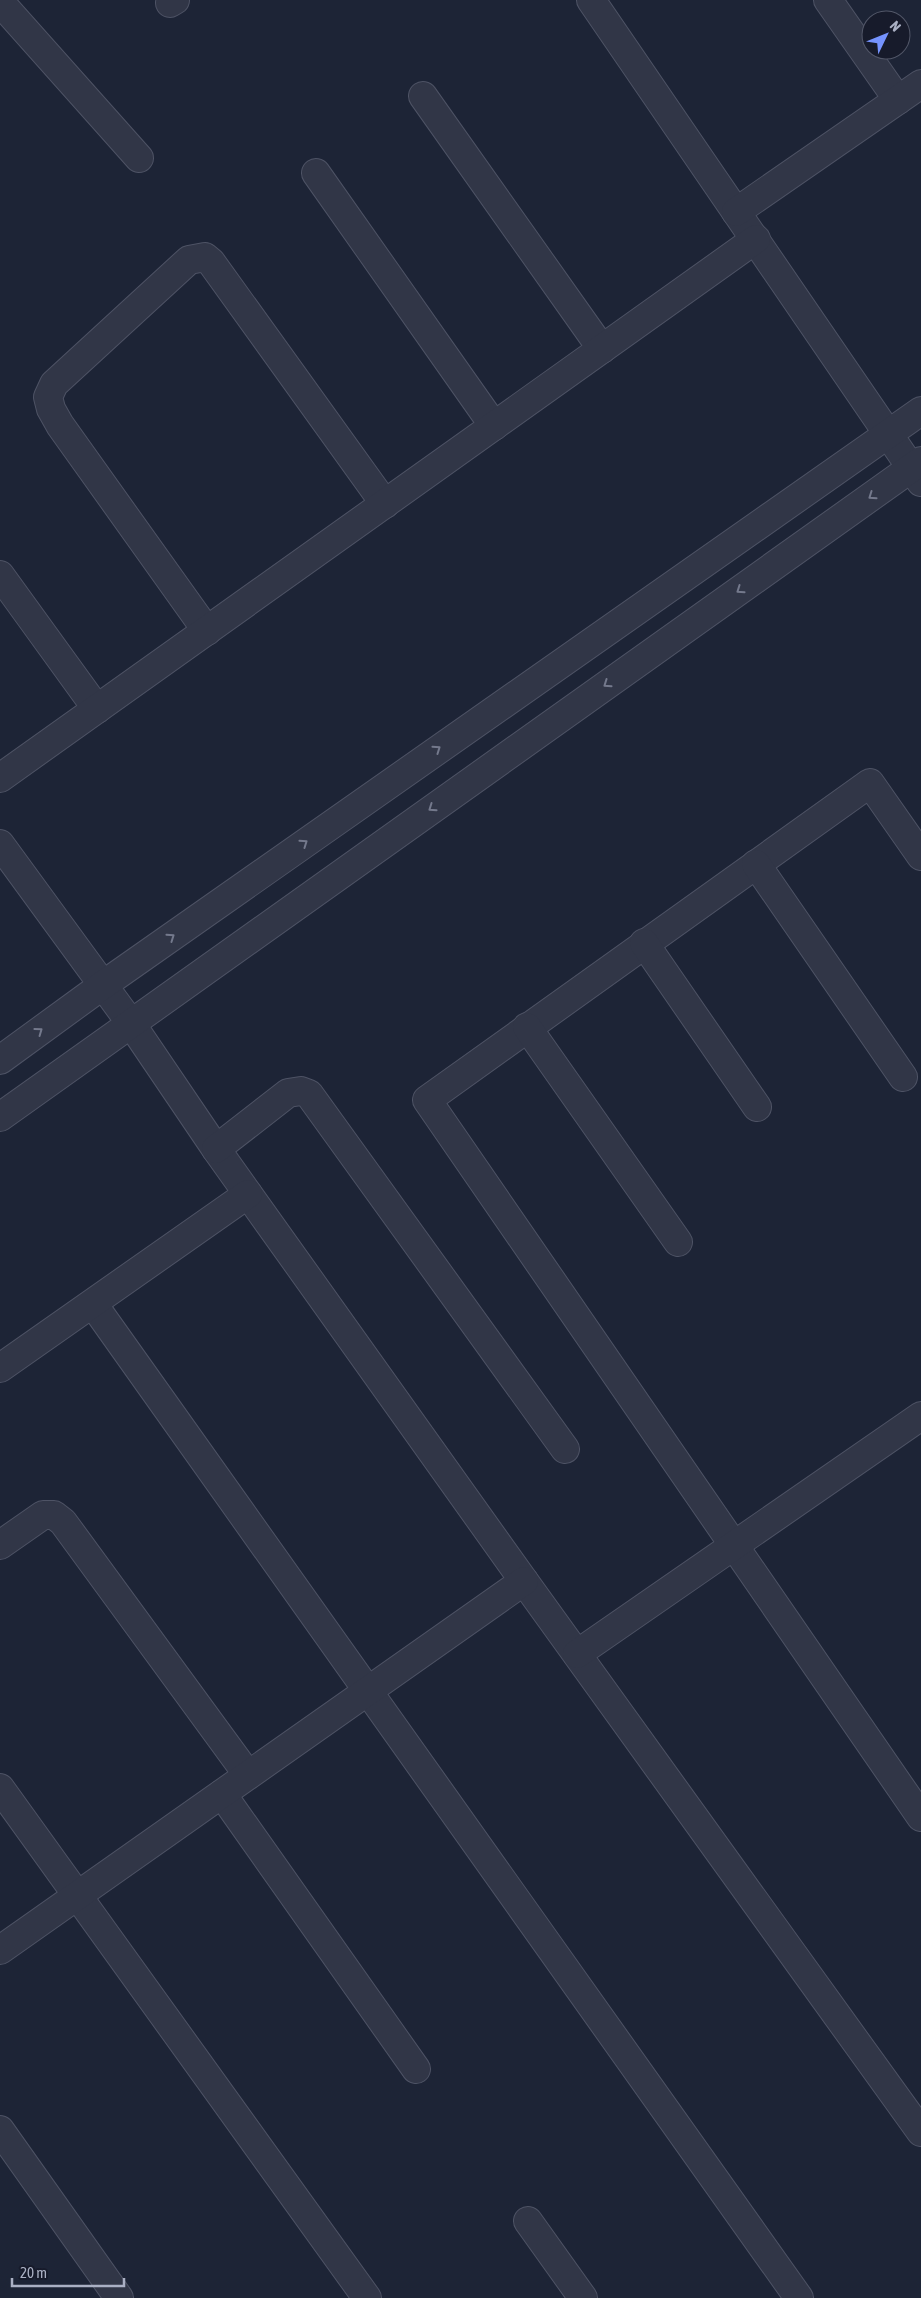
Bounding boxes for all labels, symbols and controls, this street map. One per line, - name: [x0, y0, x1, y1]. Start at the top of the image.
- north arrow: [861, 10, 911, 60]
- text: N: [887, 18, 904, 35]
- one-way arrow: [868, 490, 878, 499]
- one-way arrow: [736, 584, 745, 593]
- one-way arrow: [603, 678, 613, 687]
- one-way arrow: [431, 746, 441, 755]
- one-way arrow: [428, 802, 438, 811]
- one-way arrow: [298, 840, 308, 849]
- one-way arrow: [166, 934, 175, 943]
- one-way arrow: [33, 1028, 43, 1037]
- scale bar: [12, 2256, 125, 2288]
- text: 20 m: [20, 2264, 47, 2281]

